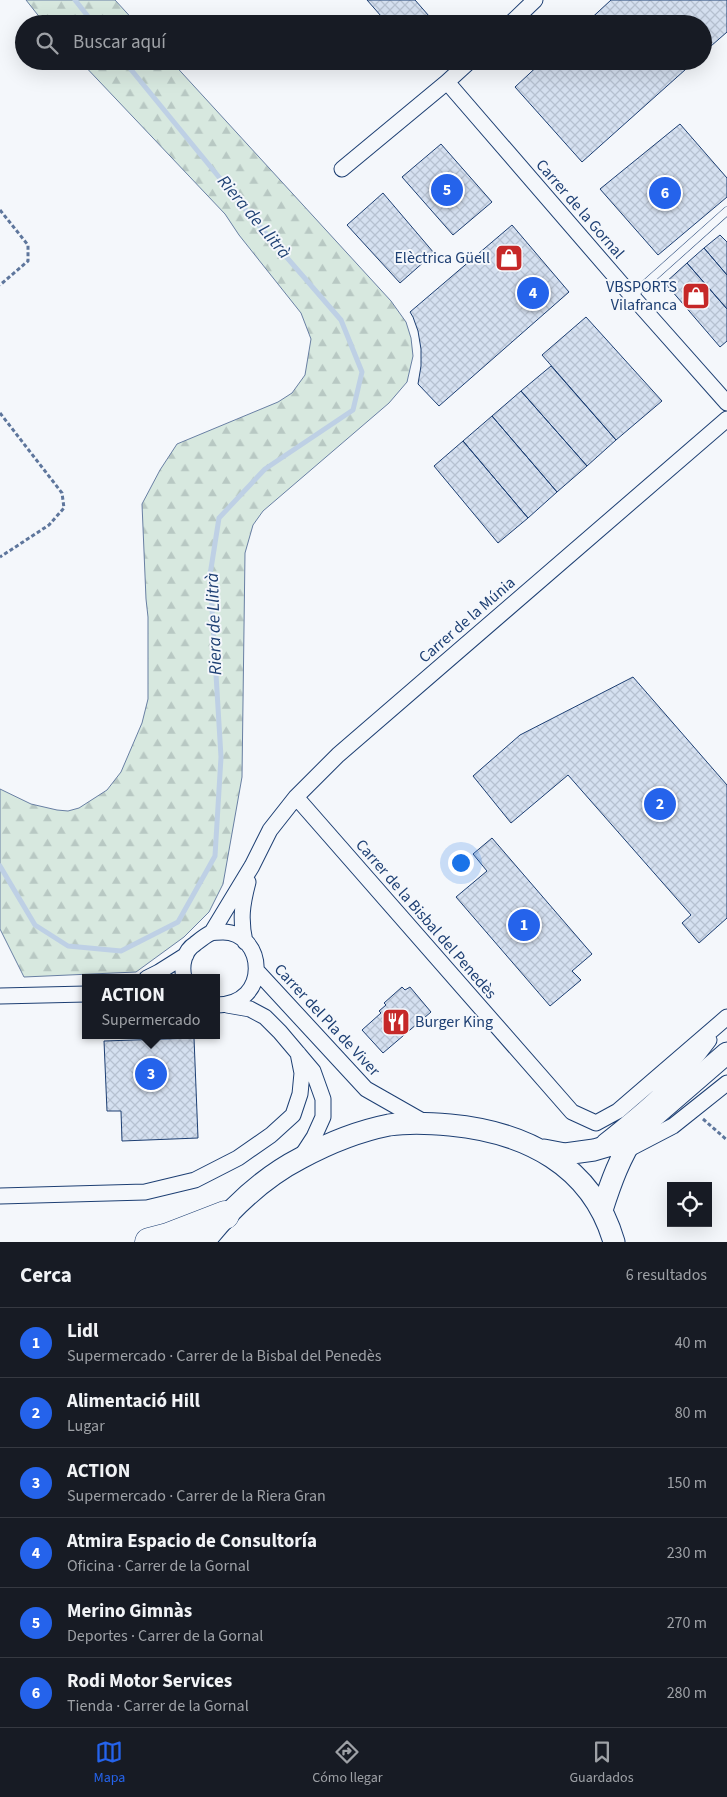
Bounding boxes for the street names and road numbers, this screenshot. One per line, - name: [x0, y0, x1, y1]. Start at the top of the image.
- street label: Carrer de la Gornal: [531, 155, 629, 263]
- street label: Carrer de la Múnia: [414, 572, 520, 668]
- street label: Carrer de la Bisbal del Penedès: [350, 834, 502, 1004]
- street label: Carrer del Pla de Viver: [269, 959, 385, 1081]

